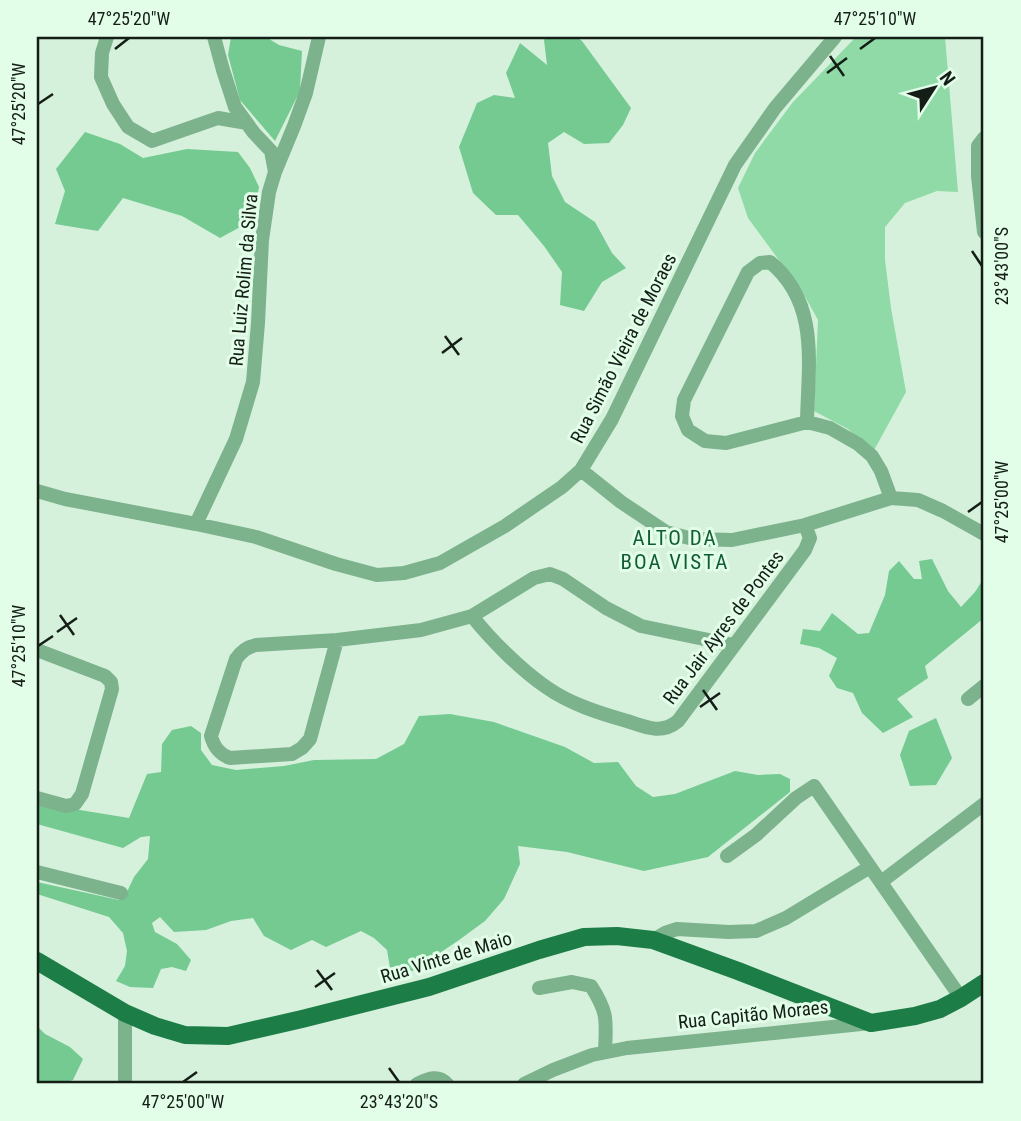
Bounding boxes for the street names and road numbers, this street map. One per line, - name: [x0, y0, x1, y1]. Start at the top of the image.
- street label: Rua Luiz Rolim da Silva: [224, 193, 263, 367]
- street label: Rua Simão Vieira de Moraes: [566, 249, 681, 447]
- street label: Rua Jair Ayres de Pontes: [658, 546, 789, 709]
- street label: Rua Vinte de Maio: [378, 927, 514, 988]
- street label: Rua Capitão Moraes: [677, 995, 829, 1034]

